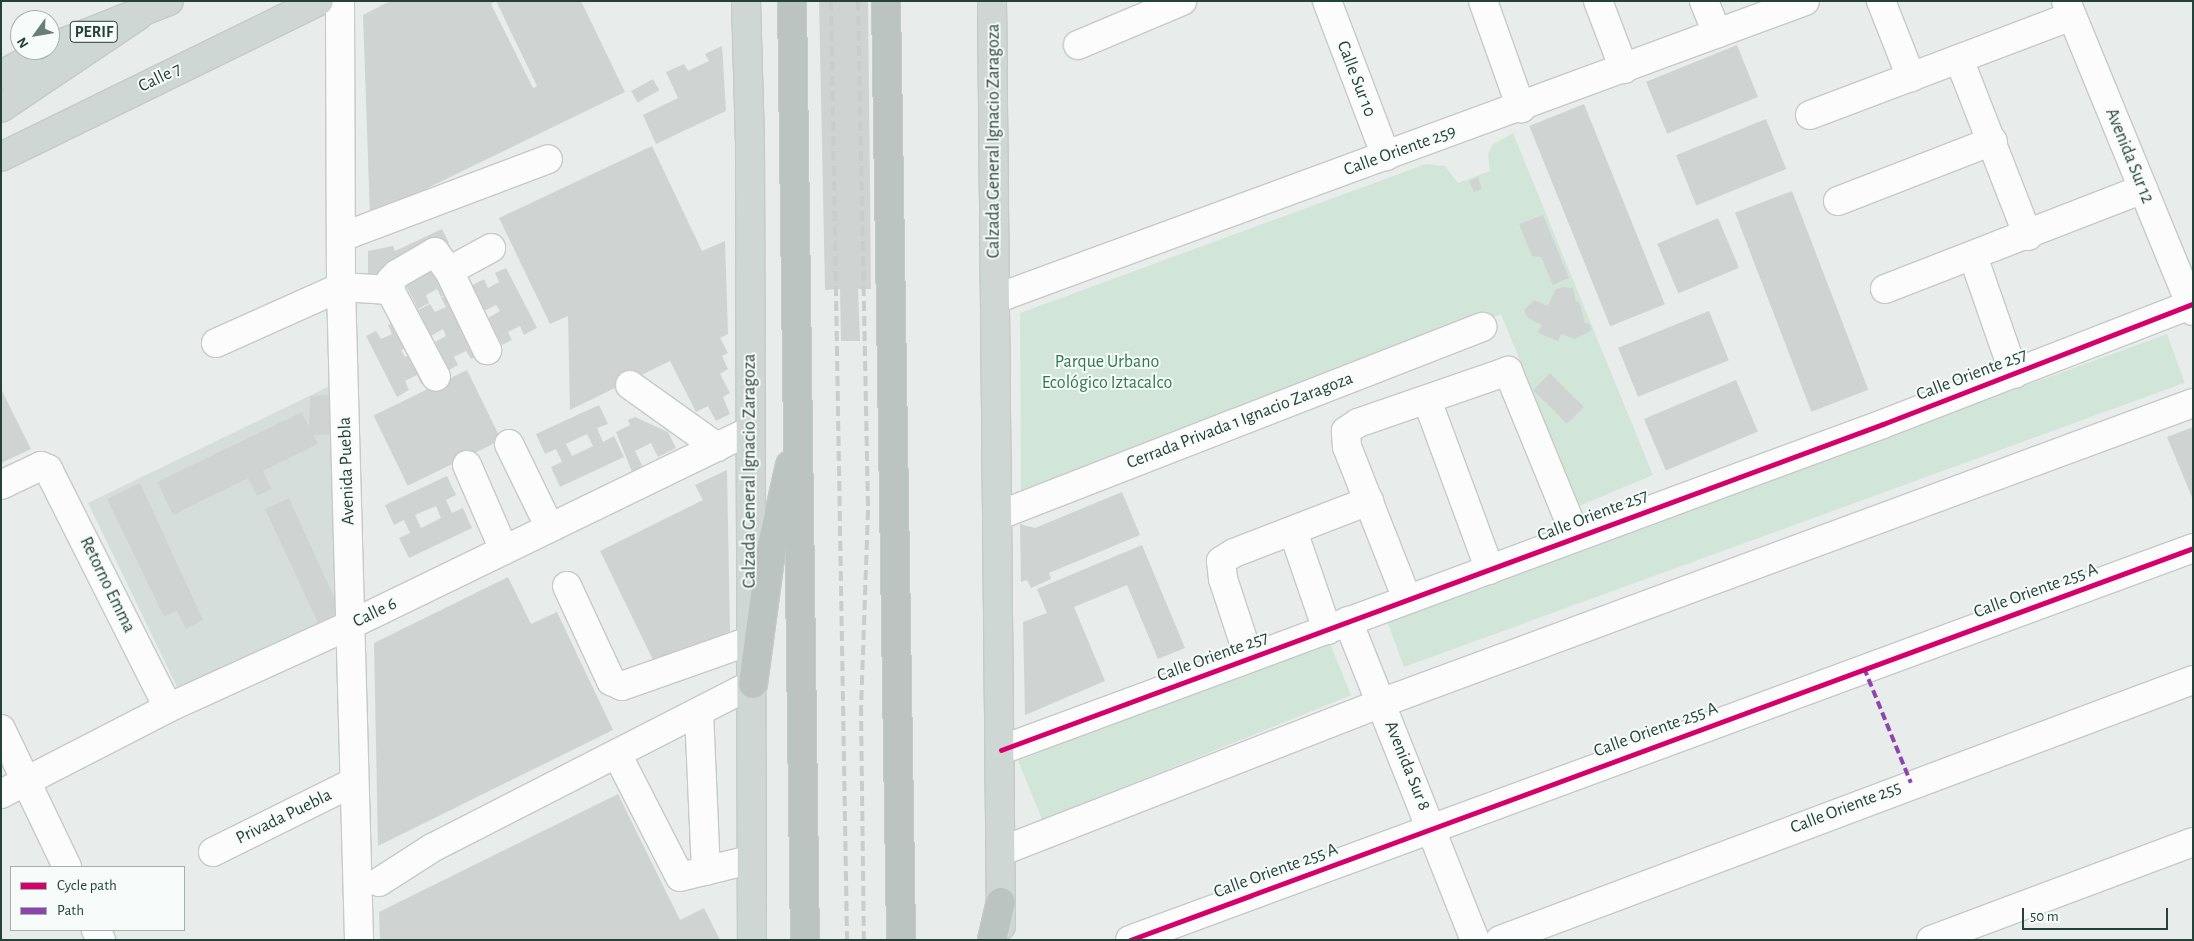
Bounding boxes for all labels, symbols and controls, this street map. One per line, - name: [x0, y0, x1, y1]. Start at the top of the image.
- north arrow: [10, 10, 60, 60]
- road number: PERIF: [69, 18, 119, 46]
- street label: Calzada General Ignacio Zaragoza: [983, 24, 1005, 258]
- text: N: [15, 35, 32, 50]
- street label: Calle Sur 10: [1332, 38, 1380, 120]
- street label: Calle 7: [135, 58, 185, 98]
- street label: Avenida Sur 12: [2100, 105, 2158, 207]
- street label: Calle Oriente 259: [1341, 121, 1459, 181]
- street label: Calle Oriente 257: [1914, 344, 2030, 406]
- park label: Parque Urbano Ecológico Iztacalco: [1042, 352, 1172, 394]
- street label: Calzada General Ignacio Zaragoza: [739, 354, 761, 588]
- street label: Cerrada Privada 1 Ignacio Zaragoza: [1124, 368, 1356, 474]
- street label: Avenida Puebla: [334, 416, 360, 526]
- street label: Calle Oriente 257: [1535, 485, 1651, 547]
- street label: Retorno Emma: [74, 533, 140, 637]
- street label: Calle Oriente 255 A: [1971, 559, 2101, 623]
- street label: Calle 6: [349, 593, 401, 633]
- street label: Calle Oriente 257: [1154, 627, 1272, 687]
- street label: Calle Oriente 255 A: [1591, 698, 1721, 762]
- street label: Avenida Sur 8: [1379, 718, 1435, 814]
- street label: Calle Oriente 255: [1788, 777, 1904, 839]
- street label: Privada Puebla: [232, 784, 336, 850]
- street label: Calle Oriente 255 A: [1211, 839, 1341, 903]
- legend: [10, 866, 185, 931]
- text: Cycle path: [57, 878, 117, 893]
- scale bar: [2024, 898, 2170, 930]
- text: Path: [57, 903, 84, 918]
- text: 50 m: [2030, 909, 2059, 924]

